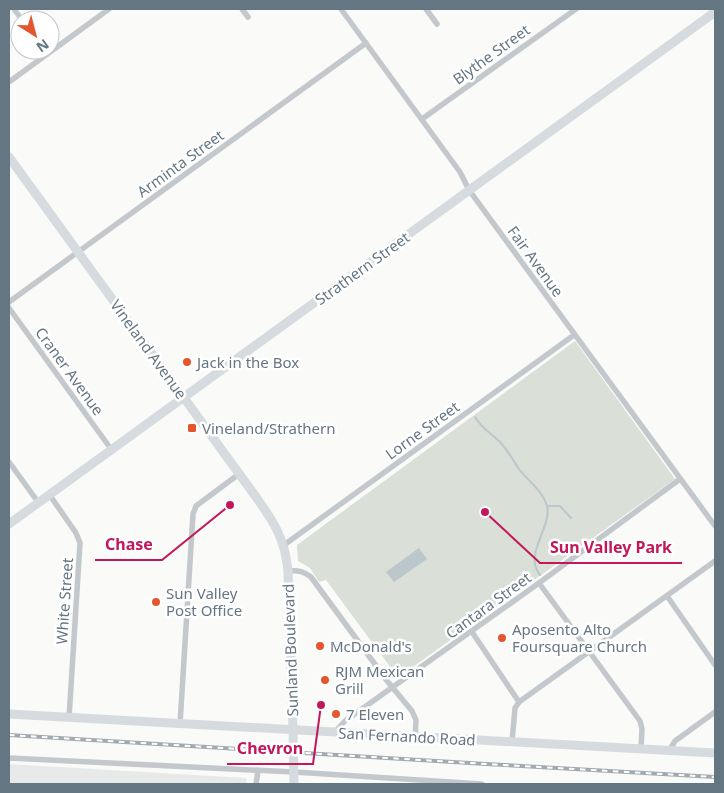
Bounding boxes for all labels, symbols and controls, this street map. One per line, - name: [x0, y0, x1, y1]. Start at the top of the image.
- north arrow: [10, 10, 60, 60]
- street label: Blythe Street: [449, 19, 534, 89]
- text: N: [33, 35, 53, 57]
- street label: Arminta Street: [133, 124, 228, 201]
- street label: Fair Avenue: [504, 222, 568, 300]
- street label: Strathern Street: [311, 227, 414, 309]
- street label: Vineland Avenue: [106, 295, 192, 403]
- street label: Craner Avenue: [31, 323, 109, 419]
- place label: Jack in the Box: [195, 352, 299, 372]
- marker: Jack in the Box: [181, 356, 193, 368]
- street label: Lorne Street: [381, 396, 463, 464]
- place label: Vineland/Strathern: [202, 418, 336, 438]
- marker: Vineland/Strathern: [186, 422, 198, 434]
- callout: Chase: [95, 529, 162, 560]
- callout: Sun Valley Park: [540, 532, 682, 563]
- text: Chase: [105, 533, 153, 555]
- text: Sun Valley Park: [550, 536, 672, 558]
- street label: White Street: [51, 556, 77, 645]
- street label: Cantara Street: [441, 567, 535, 643]
- place label: Sun Valley Post Office: [166, 583, 242, 620]
- street label: Sunland Boulevard: [278, 583, 302, 717]
- marker: Sun Valley Post Office: [150, 596, 162, 608]
- place label: Aposento Alto Foursquare Church: [512, 619, 647, 656]
- marker: Aposento Alto Foursquare Church: [496, 632, 508, 644]
- place label: McDonald's: [330, 636, 412, 656]
- marker: McDonald's: [314, 640, 326, 652]
- place label: RJM Mexican Grill: [335, 661, 424, 698]
- marker: RJM Mexican Grill: [319, 674, 331, 686]
- place label: 7 Eleven: [346, 704, 404, 724]
- marker: 7 Eleven: [330, 708, 342, 720]
- street label: San Fernando Road: [338, 722, 476, 750]
- callout: Chevron: [227, 733, 313, 764]
- text: Chevron: [237, 737, 303, 759]

